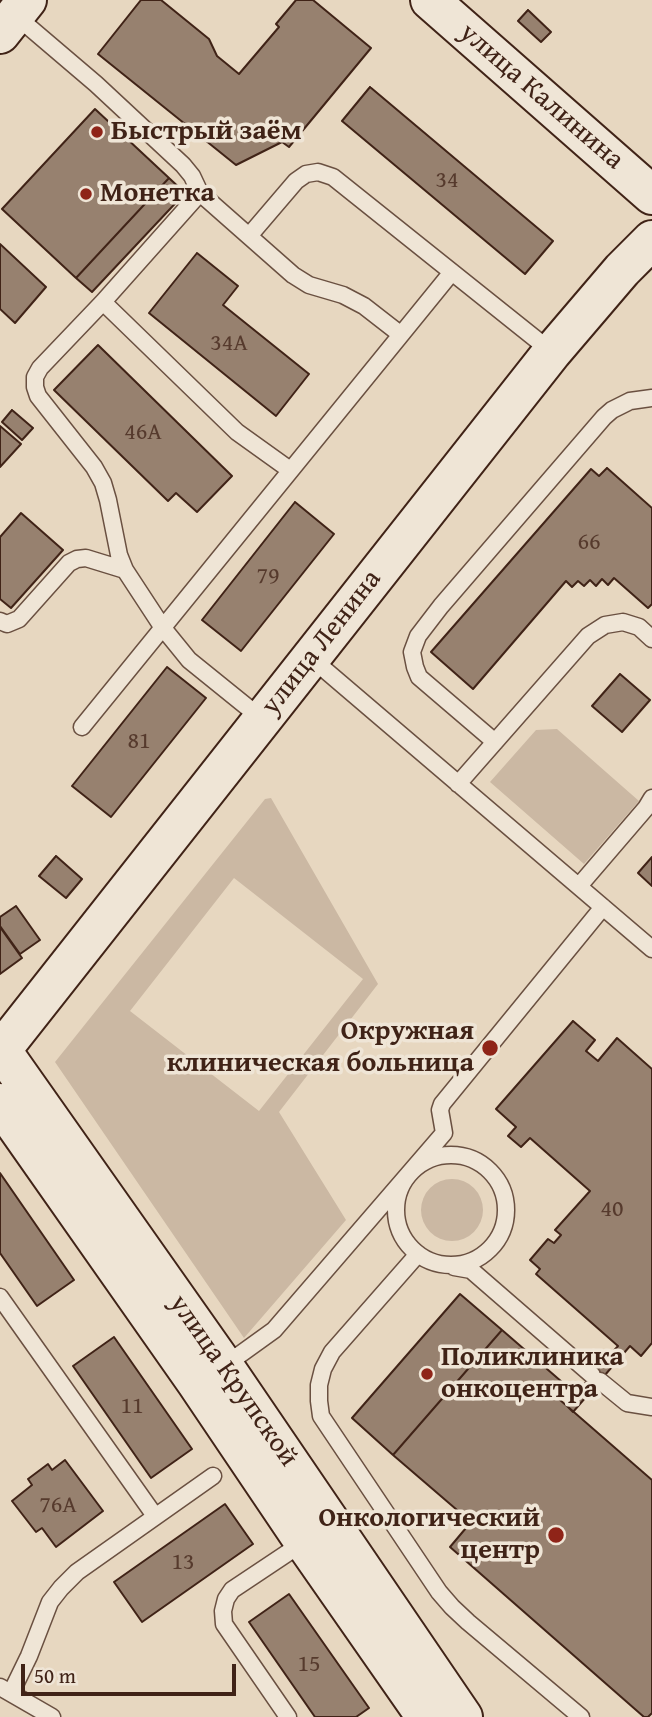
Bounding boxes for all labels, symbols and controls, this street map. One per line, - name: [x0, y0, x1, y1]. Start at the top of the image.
- street label: улица Калинина: [452, 16, 630, 178]
- place label: Быстрый заём: [111, 115, 302, 149]
- marker: Быстрый заём: [89, 124, 105, 140]
- house number: 34: [435, 167, 459, 195]
- place label: Монетка: [100, 177, 215, 211]
- marker: Монетка: [78, 186, 94, 202]
- house number: 34А: [210, 330, 248, 358]
- house number: 46А: [124, 419, 162, 447]
- house number: 66: [577, 529, 601, 557]
- house number: 79: [256, 563, 280, 591]
- street label: улица Ленина: [255, 564, 389, 722]
- house number: 81: [127, 728, 151, 756]
- place label: Окружная клиническая больница: [167, 1015, 474, 1081]
- marker: Окружная клиническая больница: [480, 1038, 500, 1058]
- house number: 40: [600, 1196, 624, 1224]
- street label: улица Крупской: [161, 1289, 305, 1473]
- place label: Поликлиника онкоцентра: [441, 1341, 624, 1407]
- marker: Поликлиника онкоцентра: [419, 1366, 435, 1382]
- house number: 11: [120, 1393, 144, 1421]
- house number: 76А: [39, 1492, 77, 1520]
- place label: Онкологический центр: [318, 1502, 540, 1568]
- marker: Онкологический центр: [546, 1525, 566, 1545]
- house number: 13: [171, 1549, 195, 1577]
- scale bar: [24, 1650, 240, 1694]
- house number: 15: [297, 1651, 321, 1679]
- text: 50 m: [34, 1660, 76, 1691]

